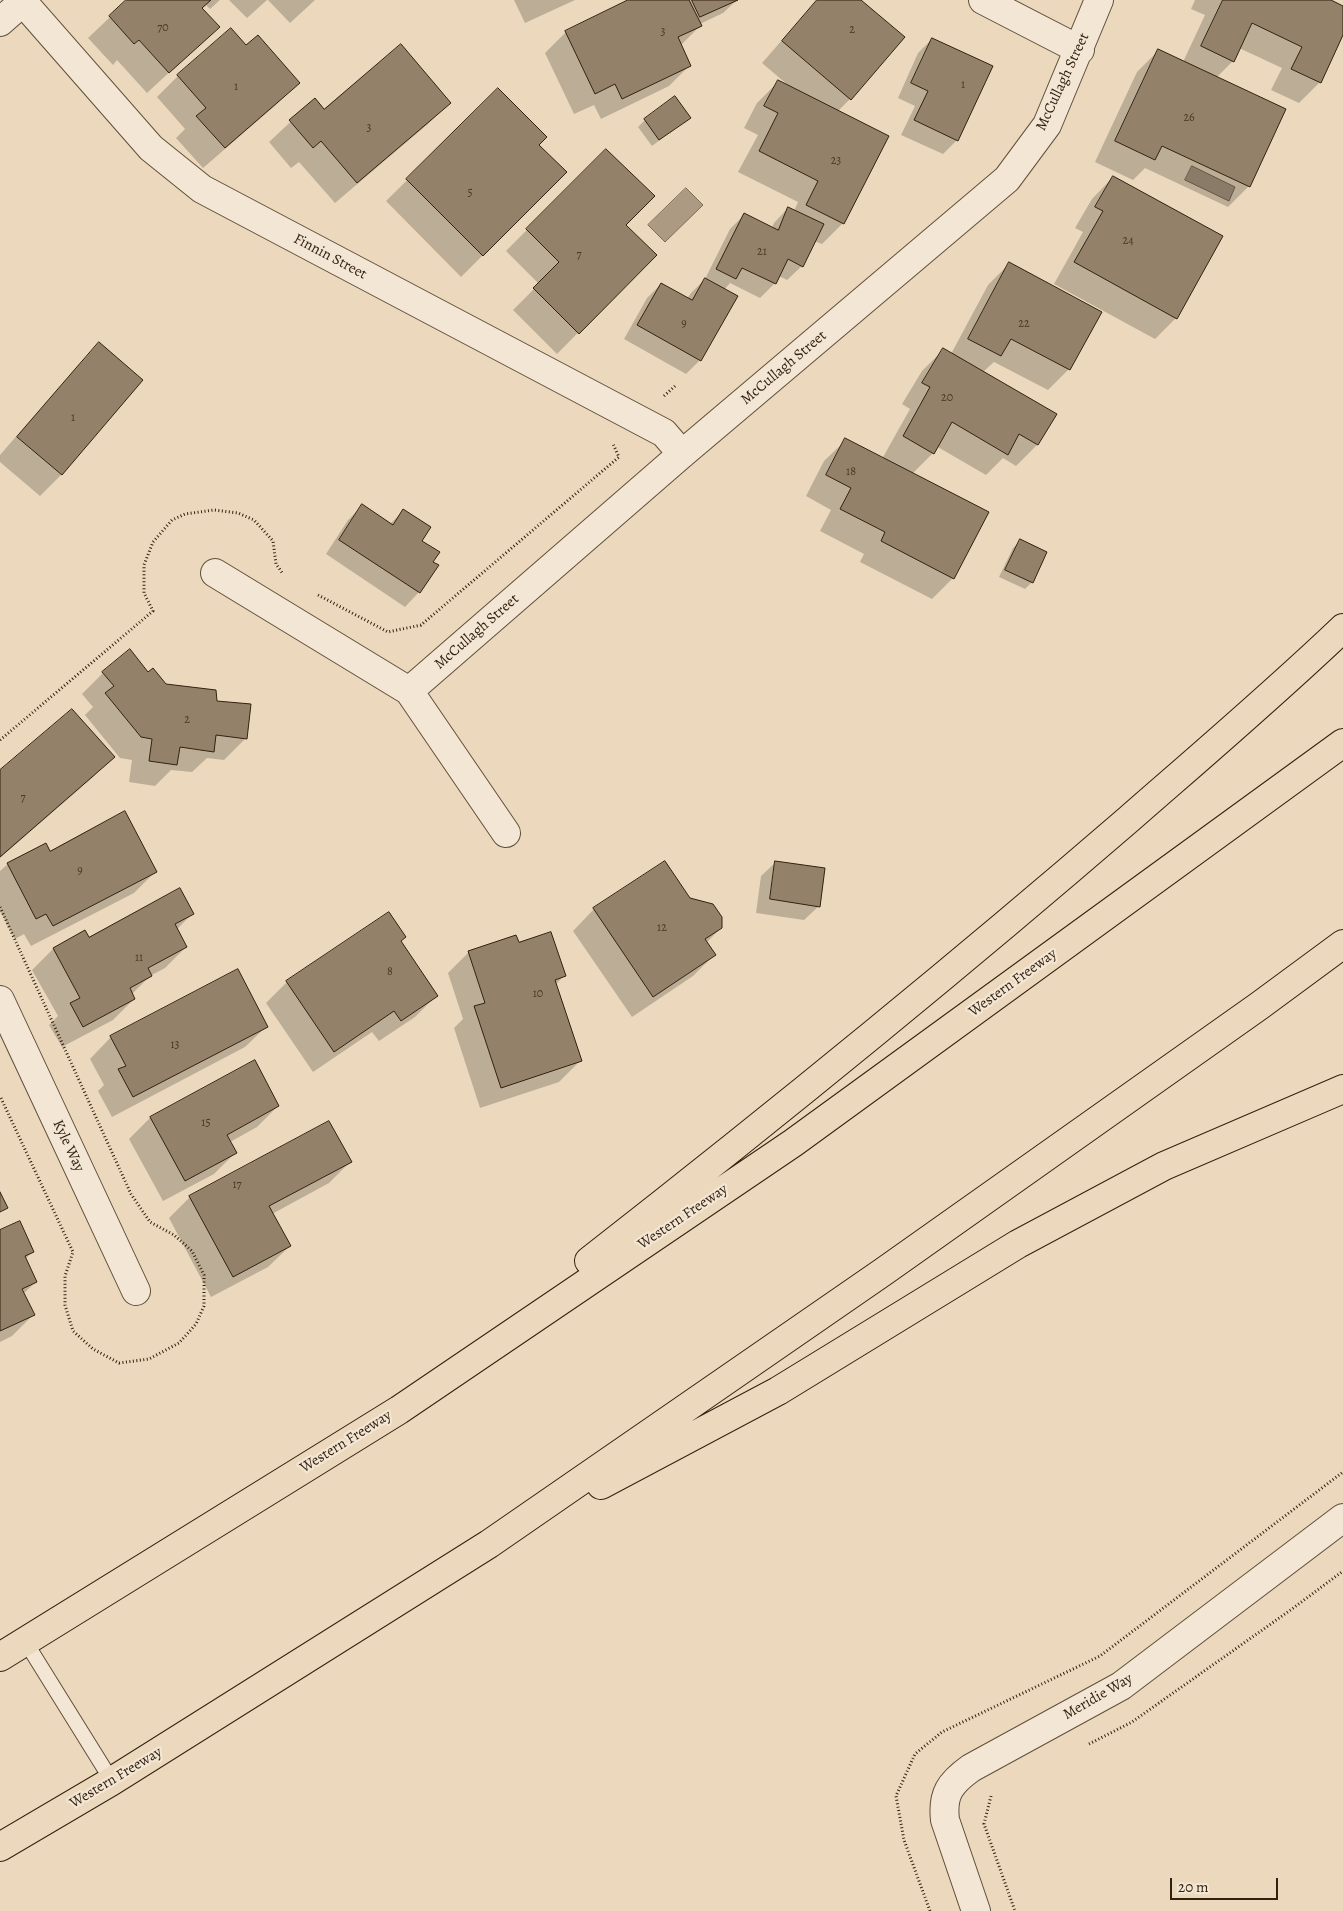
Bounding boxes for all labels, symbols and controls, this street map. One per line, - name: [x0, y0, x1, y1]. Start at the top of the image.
- house number: 70: [157, 21, 169, 35]
- house number: 2: [849, 23, 855, 37]
- house number: 3: [661, 25, 665, 39]
- street label: McCullagh Street: [1032, 30, 1094, 134]
- house number: 1: [961, 78, 965, 92]
- house number: 1: [234, 80, 238, 94]
- house number: 26: [1183, 111, 1195, 125]
- house number: 3: [367, 121, 371, 135]
- house number: 23: [831, 154, 841, 168]
- house number: 5: [467, 186, 473, 200]
- street label: Finnin Street: [290, 230, 370, 284]
- house number: 24: [1122, 234, 1134, 248]
- house number: 21: [757, 245, 767, 259]
- house number: 7: [576, 248, 582, 262]
- house number: 9: [681, 317, 687, 331]
- house number: 22: [1018, 317, 1030, 331]
- street label: McCullagh Street: [738, 327, 830, 409]
- house number: 20: [941, 391, 953, 405]
- house number: 1: [71, 411, 75, 425]
- house number: 18: [846, 465, 856, 479]
- street label: McCullagh Street: [431, 590, 523, 674]
- house number: 2: [184, 713, 190, 727]
- house number: 7: [20, 791, 26, 805]
- house number: 9: [77, 864, 83, 878]
- house number: 12: [657, 921, 667, 935]
- street label: Western Freeway: [965, 945, 1061, 1021]
- house number: 11: [135, 951, 143, 965]
- house number: 8: [387, 965, 393, 979]
- house number: 10: [533, 987, 543, 1001]
- house number: 13: [170, 1038, 180, 1052]
- house number: 15: [201, 1116, 211, 1130]
- street label: Kyle Way: [48, 1117, 88, 1175]
- house number: 17: [232, 1178, 242, 1192]
- street label: Western Freeway: [635, 1180, 731, 1254]
- street label: Western Freeway: [297, 1407, 395, 1477]
- street label: Meridie Way: [1060, 1670, 1136, 1724]
- street label: Western Freeway: [67, 1743, 165, 1813]
- scale bar: [1173, 1868, 1280, 1900]
- text: 20 m: [1178, 1877, 1209, 1897]

